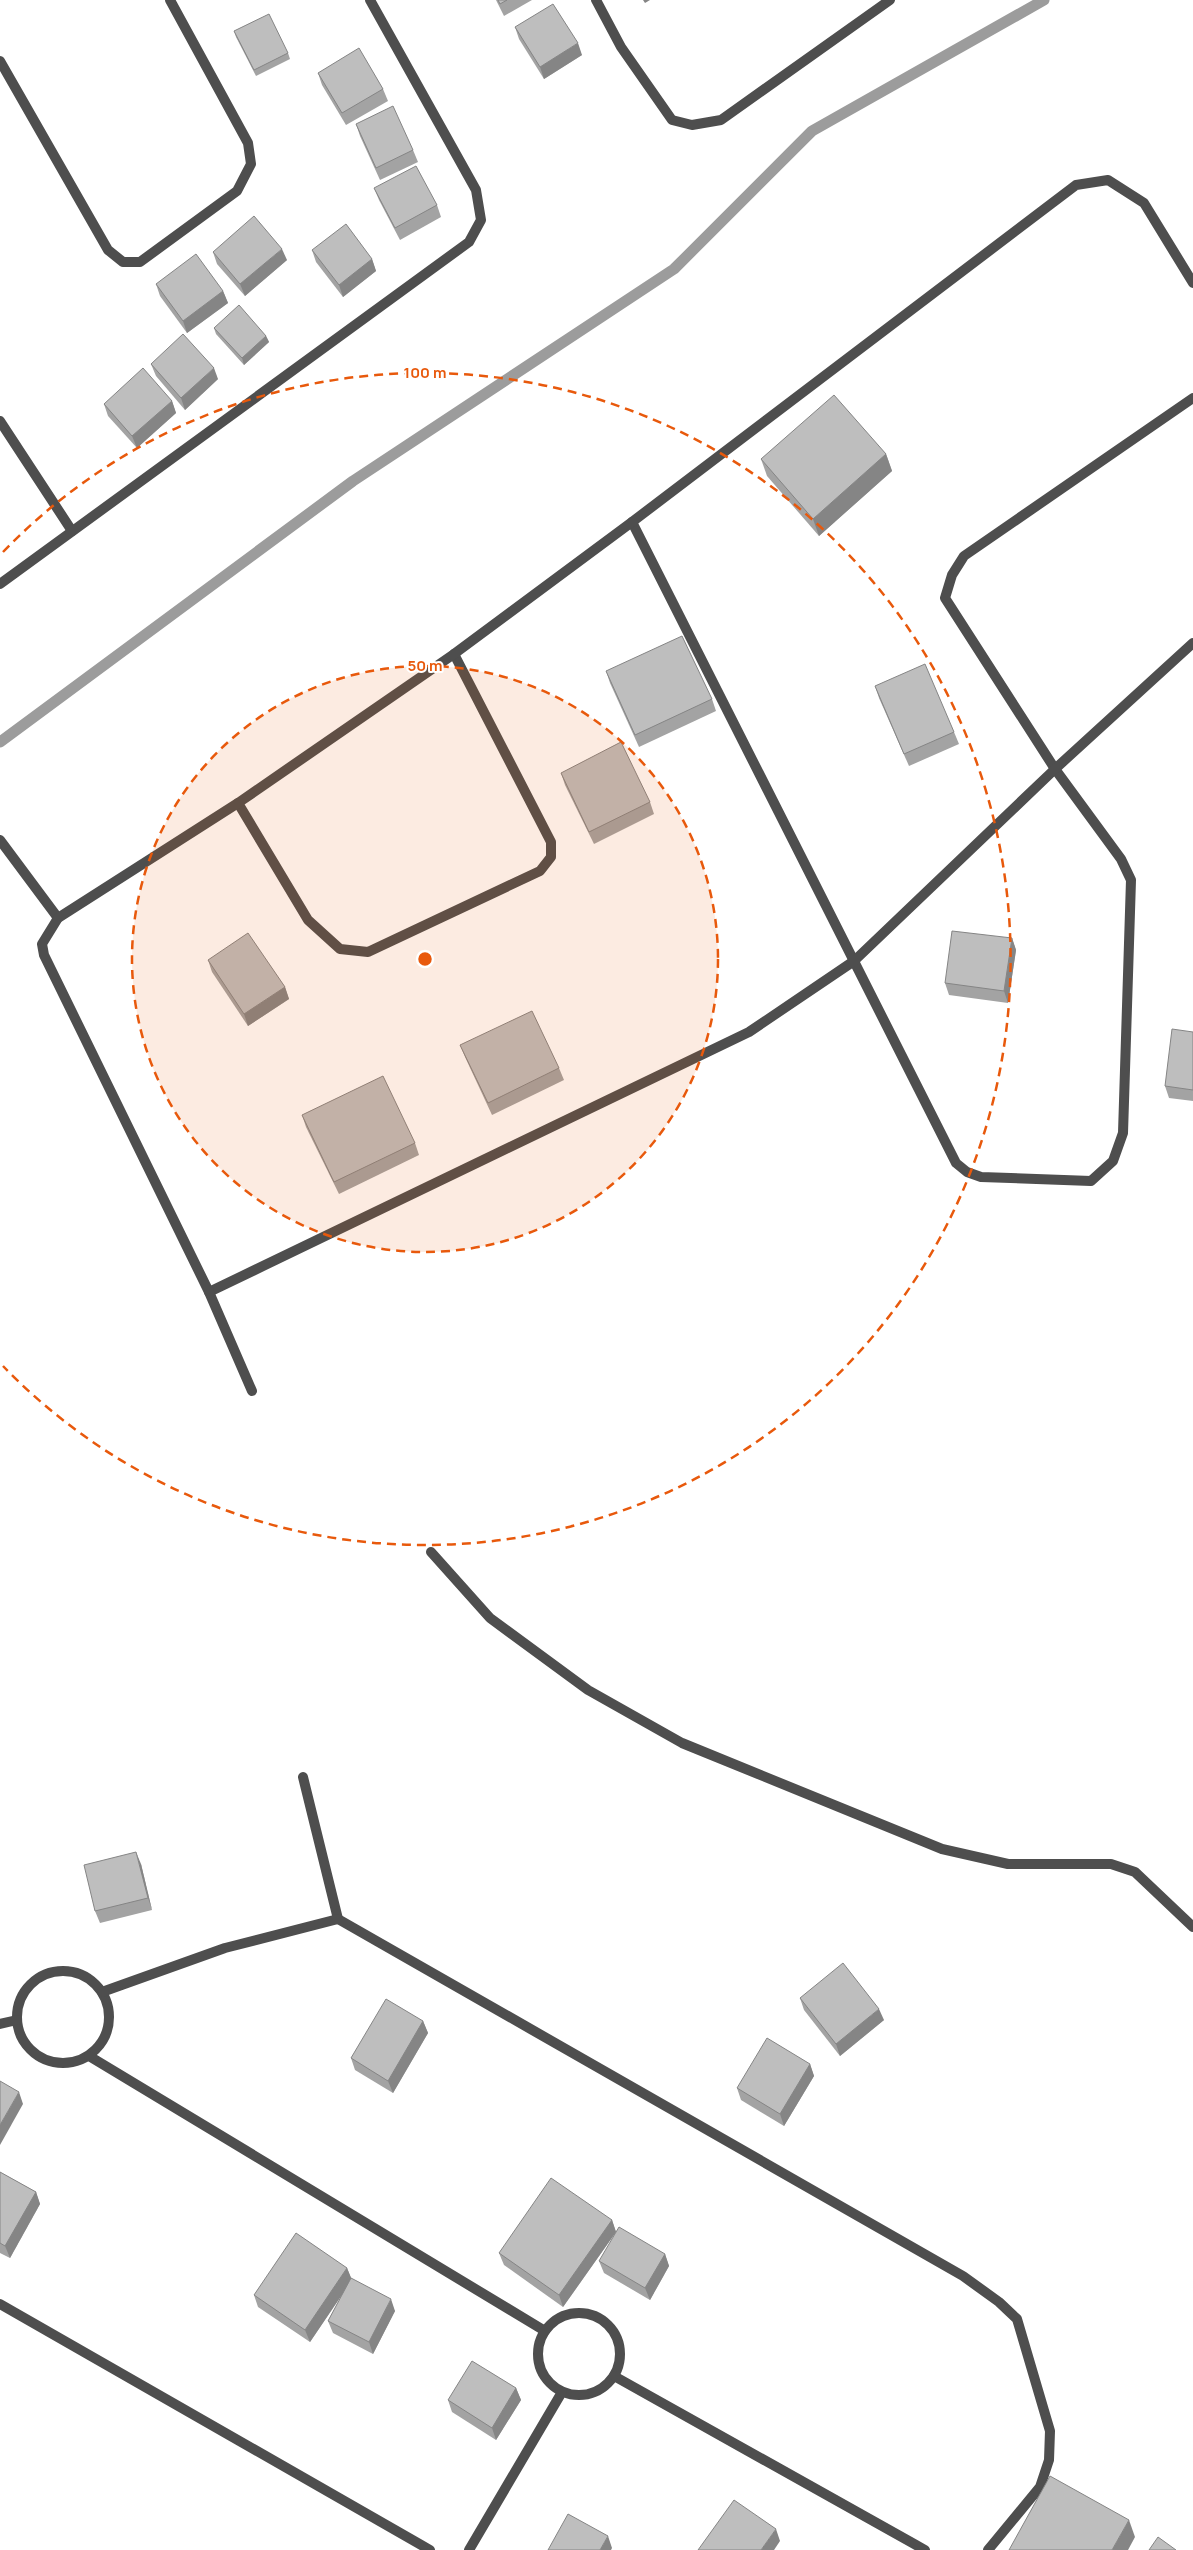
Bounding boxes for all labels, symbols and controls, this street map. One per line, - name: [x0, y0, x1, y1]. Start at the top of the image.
- text: 100 m: [404, 362, 446, 383]
- text: 50 m: [407, 655, 443, 676]
- centre of rings: [416, 950, 434, 968]

